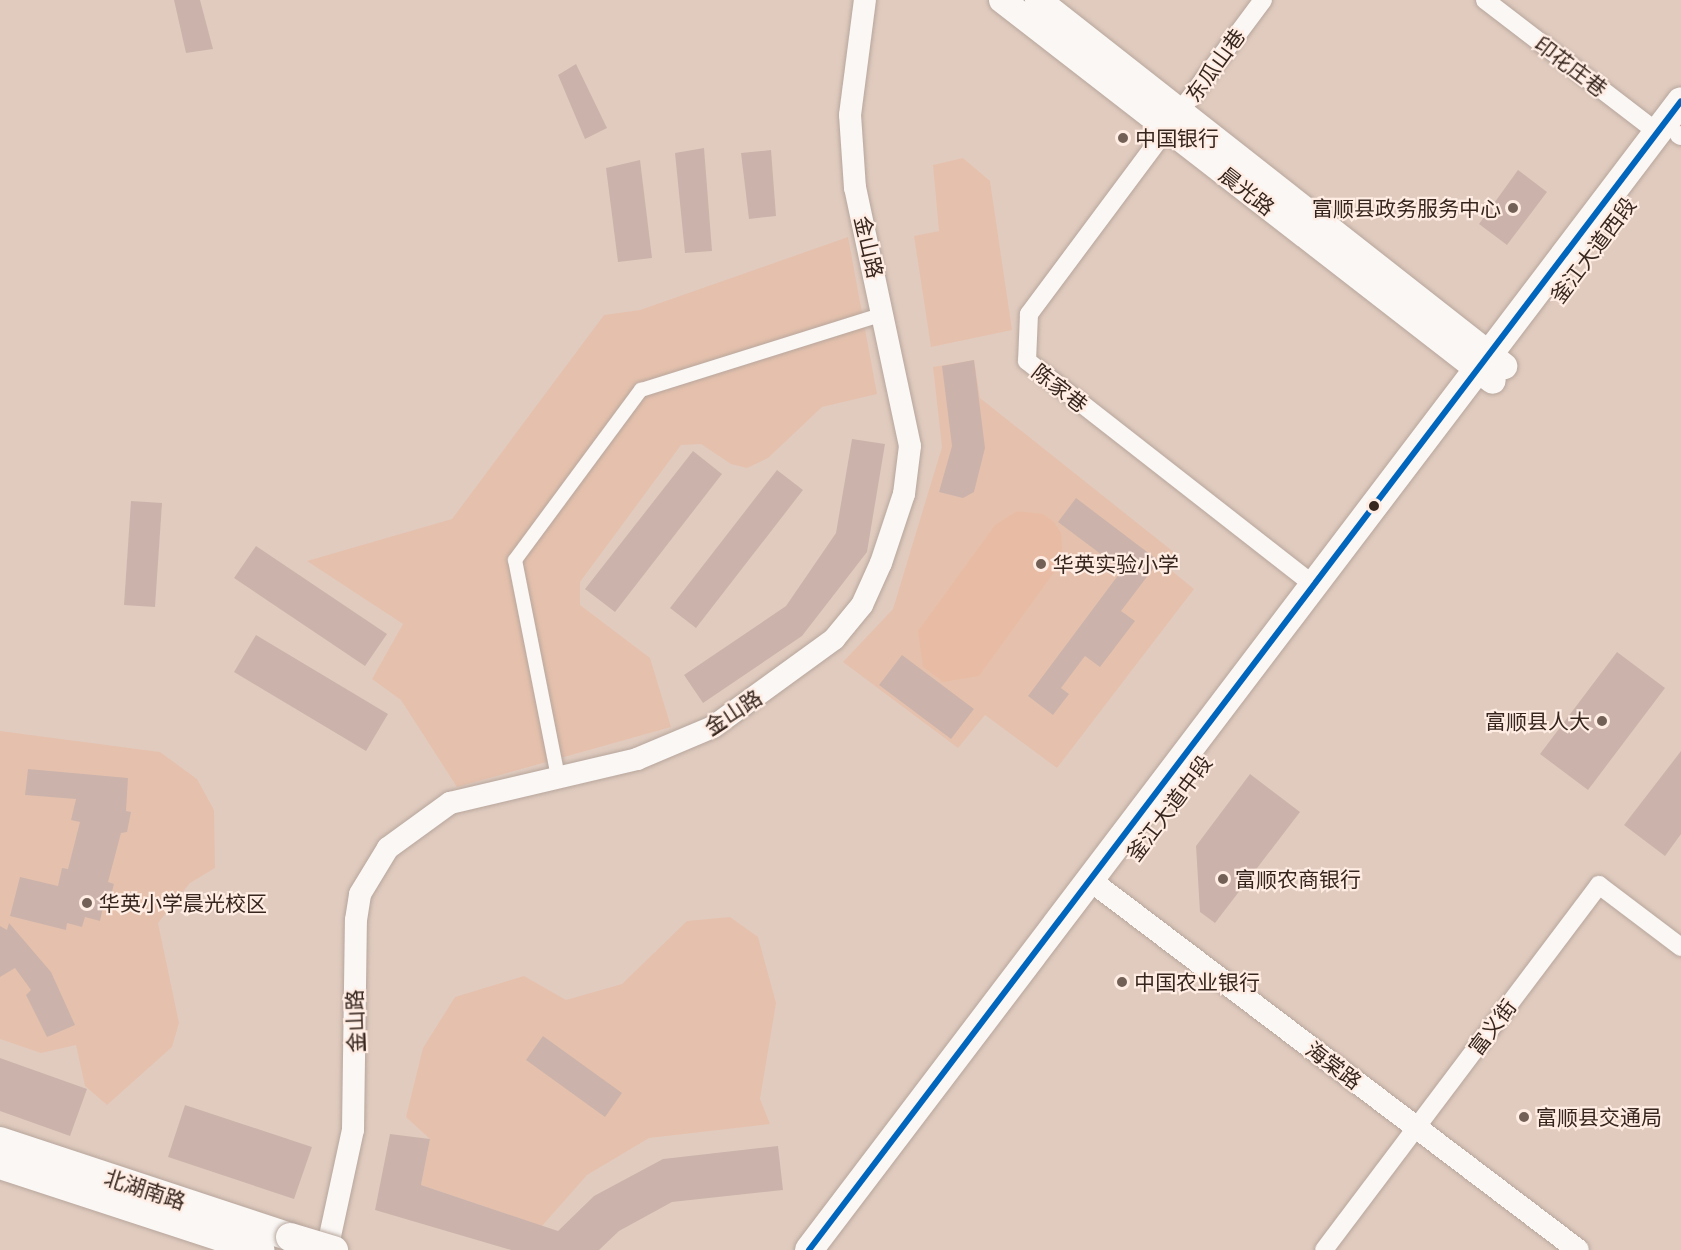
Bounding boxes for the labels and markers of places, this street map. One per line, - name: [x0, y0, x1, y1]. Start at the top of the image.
- place label: 中国银行: [1135, 125, 1219, 151]
- marker: 中国银行: [1116, 131, 1130, 145]
- place label: 富顺县政务服务中心: [1312, 195, 1501, 221]
- marker: 富顺县政务服务中心: [1506, 201, 1520, 215]
- unlabelled marker: [1368, 500, 1380, 512]
- place label: 华英实验小学: [1053, 551, 1179, 577]
- marker: 华英实验小学: [1034, 557, 1048, 571]
- place label: 富顺县人大: [1485, 708, 1590, 734]
- marker: 富顺县人大: [1595, 714, 1609, 728]
- place label: 富顺农商银行: [1235, 866, 1361, 892]
- marker: 富顺农商银行: [1216, 872, 1230, 886]
- place label: 华英小学晨光校区: [99, 890, 267, 916]
- marker: 华英小学晨光校区: [80, 896, 94, 910]
- place label: 中国农业银行: [1134, 969, 1260, 995]
- marker: 中国农业银行: [1115, 975, 1129, 989]
- place label: 富顺县交通局: [1536, 1104, 1662, 1130]
- marker: 富顺县交通局: [1517, 1110, 1531, 1124]

